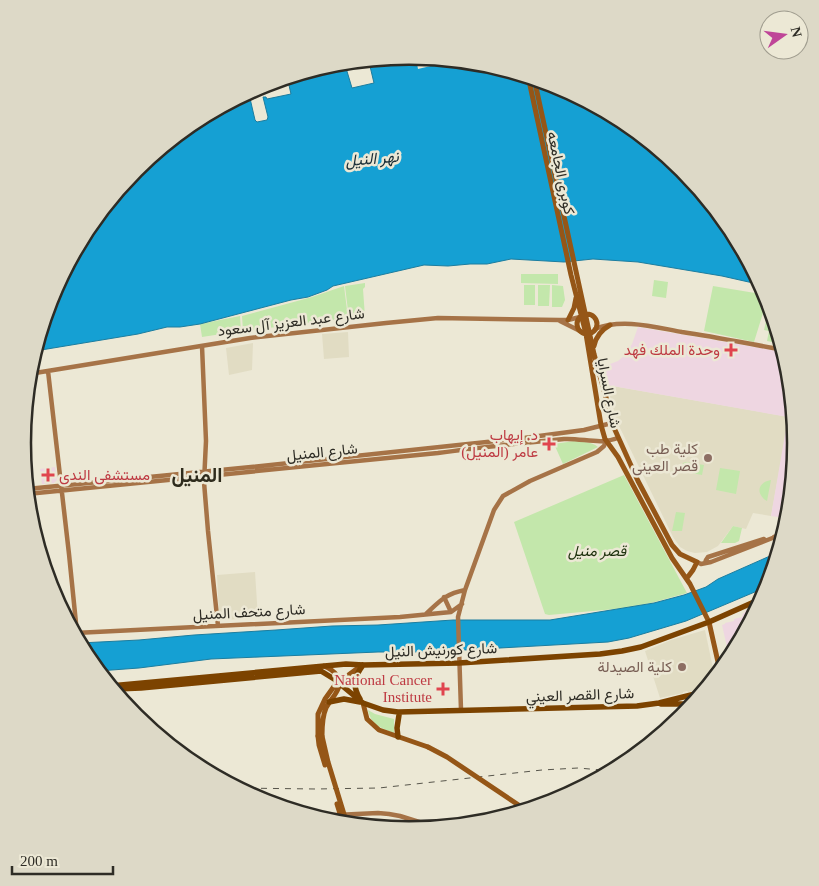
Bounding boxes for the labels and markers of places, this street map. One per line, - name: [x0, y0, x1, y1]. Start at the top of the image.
- place label: وحدة الملك فهد: [624, 342, 720, 359]
- marker: وحدة الملك فهد: [724, 343, 738, 357]
- place label: د. إيهاب عامر (المنيل): [461, 427, 538, 461]
- marker: د. إيهاب عامر (المنيل): [542, 437, 556, 451]
- place label: كلية طب قصر العينى: [632, 441, 698, 476]
- marker: كلية طب قصر العينى: [702, 452, 714, 464]
- place label: مستشفى الندى: [59, 467, 150, 485]
- marker: مستشفى الندى: [41, 468, 55, 482]
- place label: كلية الصيدلة: [597, 659, 672, 676]
- marker: كلية الصيدلة: [676, 661, 688, 673]
- place label: National Cancer Institute: [334, 672, 432, 705]
- marker: National Cancer Institute: [436, 682, 450, 696]

